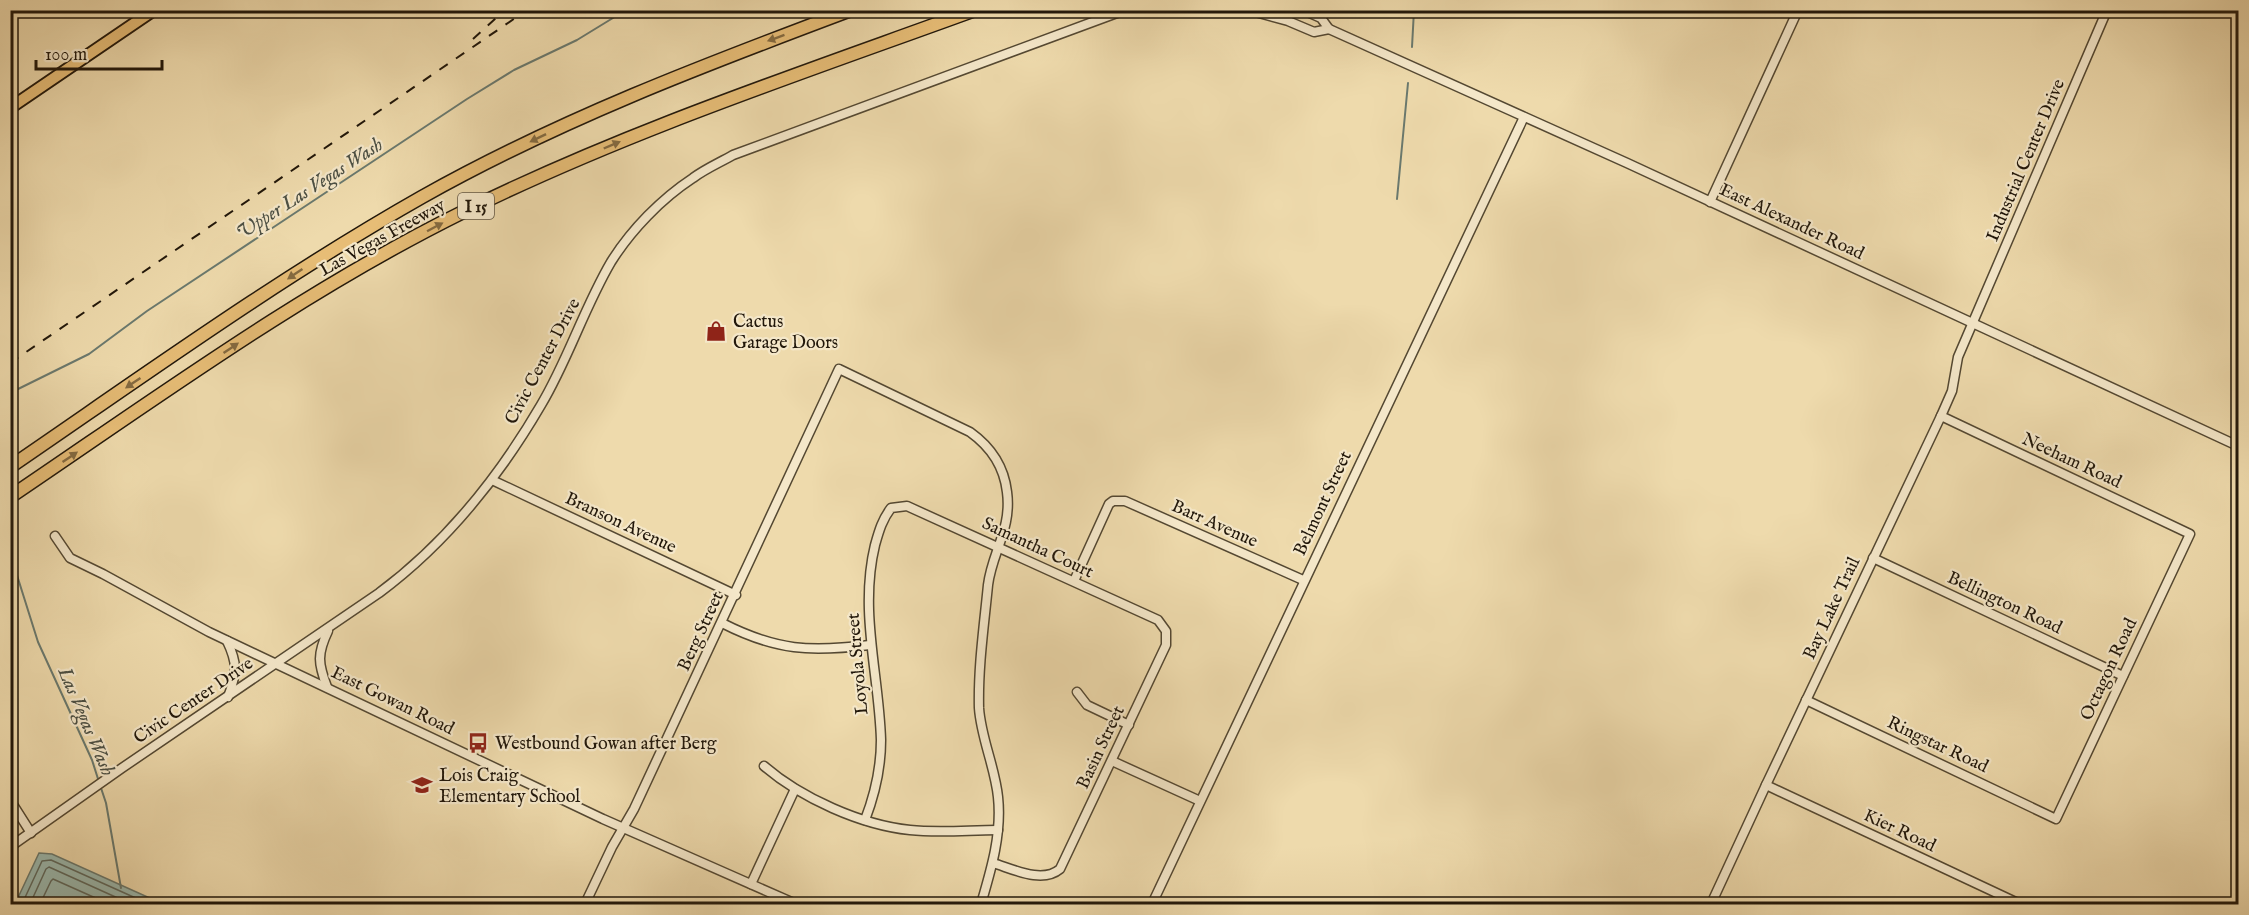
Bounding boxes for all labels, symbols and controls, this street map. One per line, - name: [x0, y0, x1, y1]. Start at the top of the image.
- scale bar: [36, 33, 162, 71]
- one-way arrow: [767, 34, 785, 43]
- text: 100 m: [45, 44, 87, 67]
- street label: Industrial Center Drive: [1982, 76, 2071, 245]
- water label: Upper Las Vegas Wash: [232, 132, 389, 247]
- one-way arrow: [530, 133, 547, 142]
- one-way arrow: [603, 140, 621, 149]
- street label: East Alexander Road: [1715, 179, 1868, 266]
- road number: I 15: [458, 193, 494, 219]
- street label: Las Vegas Freeway: [316, 194, 450, 282]
- one-way arrow: [427, 222, 444, 232]
- one-way arrow: [288, 268, 304, 280]
- street label: Civic Center Drive: [500, 295, 586, 429]
- place label: Cactus Garage Doors: [733, 311, 838, 355]
- shop icon: Cactus Garage Doors: [704, 319, 728, 343]
- one-way arrow: [223, 342, 239, 354]
- one-way arrow: [126, 377, 142, 389]
- street label: Neeham Road: [2018, 428, 2125, 495]
- street label: Belmont Street: [1289, 448, 1358, 560]
- one-way arrow: [61, 451, 77, 463]
- street label: Branson Avenue: [561, 488, 680, 559]
- street label: Barr Avenue: [1168, 495, 1261, 554]
- street label: Samantha Court: [978, 513, 1097, 584]
- street label: Bay Lake Trail: [1799, 554, 1866, 664]
- street label: Bellington Road: [1943, 567, 2066, 640]
- street label: Berg Street: [673, 588, 730, 675]
- street label: Loyola Street: [843, 612, 874, 716]
- street label: Octagon Road: [2076, 615, 2143, 724]
- street label: Civic Center Drive: [130, 653, 258, 750]
- water label: Las Vegas Wash: [50, 662, 120, 781]
- street label: East Gowan Road: [327, 662, 458, 741]
- street label: Basin Street: [1072, 702, 1131, 793]
- street label: Ringstar Road: [1883, 712, 1992, 779]
- bus stop icon: Westbound Gowan after Berg: [466, 731, 490, 755]
- place label: Westbound Gowan after Berg: [495, 733, 717, 756]
- place label: Lois Craig Elementary School: [439, 765, 580, 809]
- school or university icon: Lois Craig Elementary School: [410, 773, 434, 797]
- street label: Kier Road: [1859, 805, 1940, 858]

